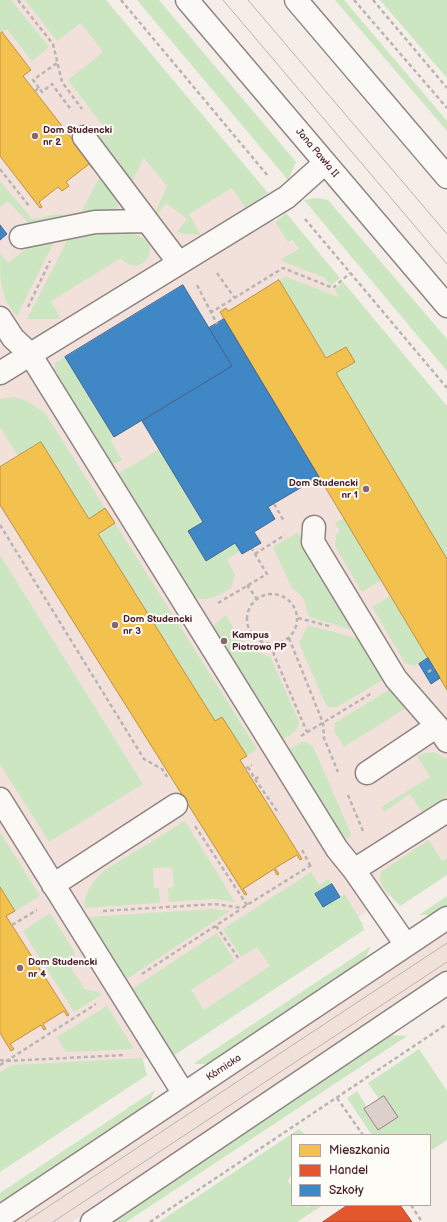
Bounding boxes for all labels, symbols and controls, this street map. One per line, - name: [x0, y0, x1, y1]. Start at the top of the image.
- place label: Dom Studencki nr 2: [43, 124, 112, 148]
- street label: Jana Pawła II: [293, 126, 341, 180]
- marker: Dom Studencki nr 2: [30, 131, 40, 141]
- place label: Dom Studencki nr 1: [289, 477, 358, 500]
- marker: Dom Studencki nr 1: [361, 484, 371, 494]
- place label: Dom Studencki nr 3: [123, 613, 192, 636]
- marker: Dom Studencki nr 3: [110, 620, 120, 630]
- place label: Kampus Piotrowo PP: [232, 629, 287, 652]
- marker: Kampus Piotrowo PP: [219, 636, 229, 646]
- place label: Dom Studencki nr 4: [28, 956, 97, 980]
- marker: Dom Studencki nr 4: [15, 963, 25, 973]
- street label: Kórnicka: [204, 1052, 244, 1084]
- legend: [291, 1134, 431, 1206]
- text: Mieszkania: [329, 1143, 390, 1158]
- text: Handel: [329, 1163, 368, 1178]
- text: Szkoły: [329, 1183, 364, 1198]

